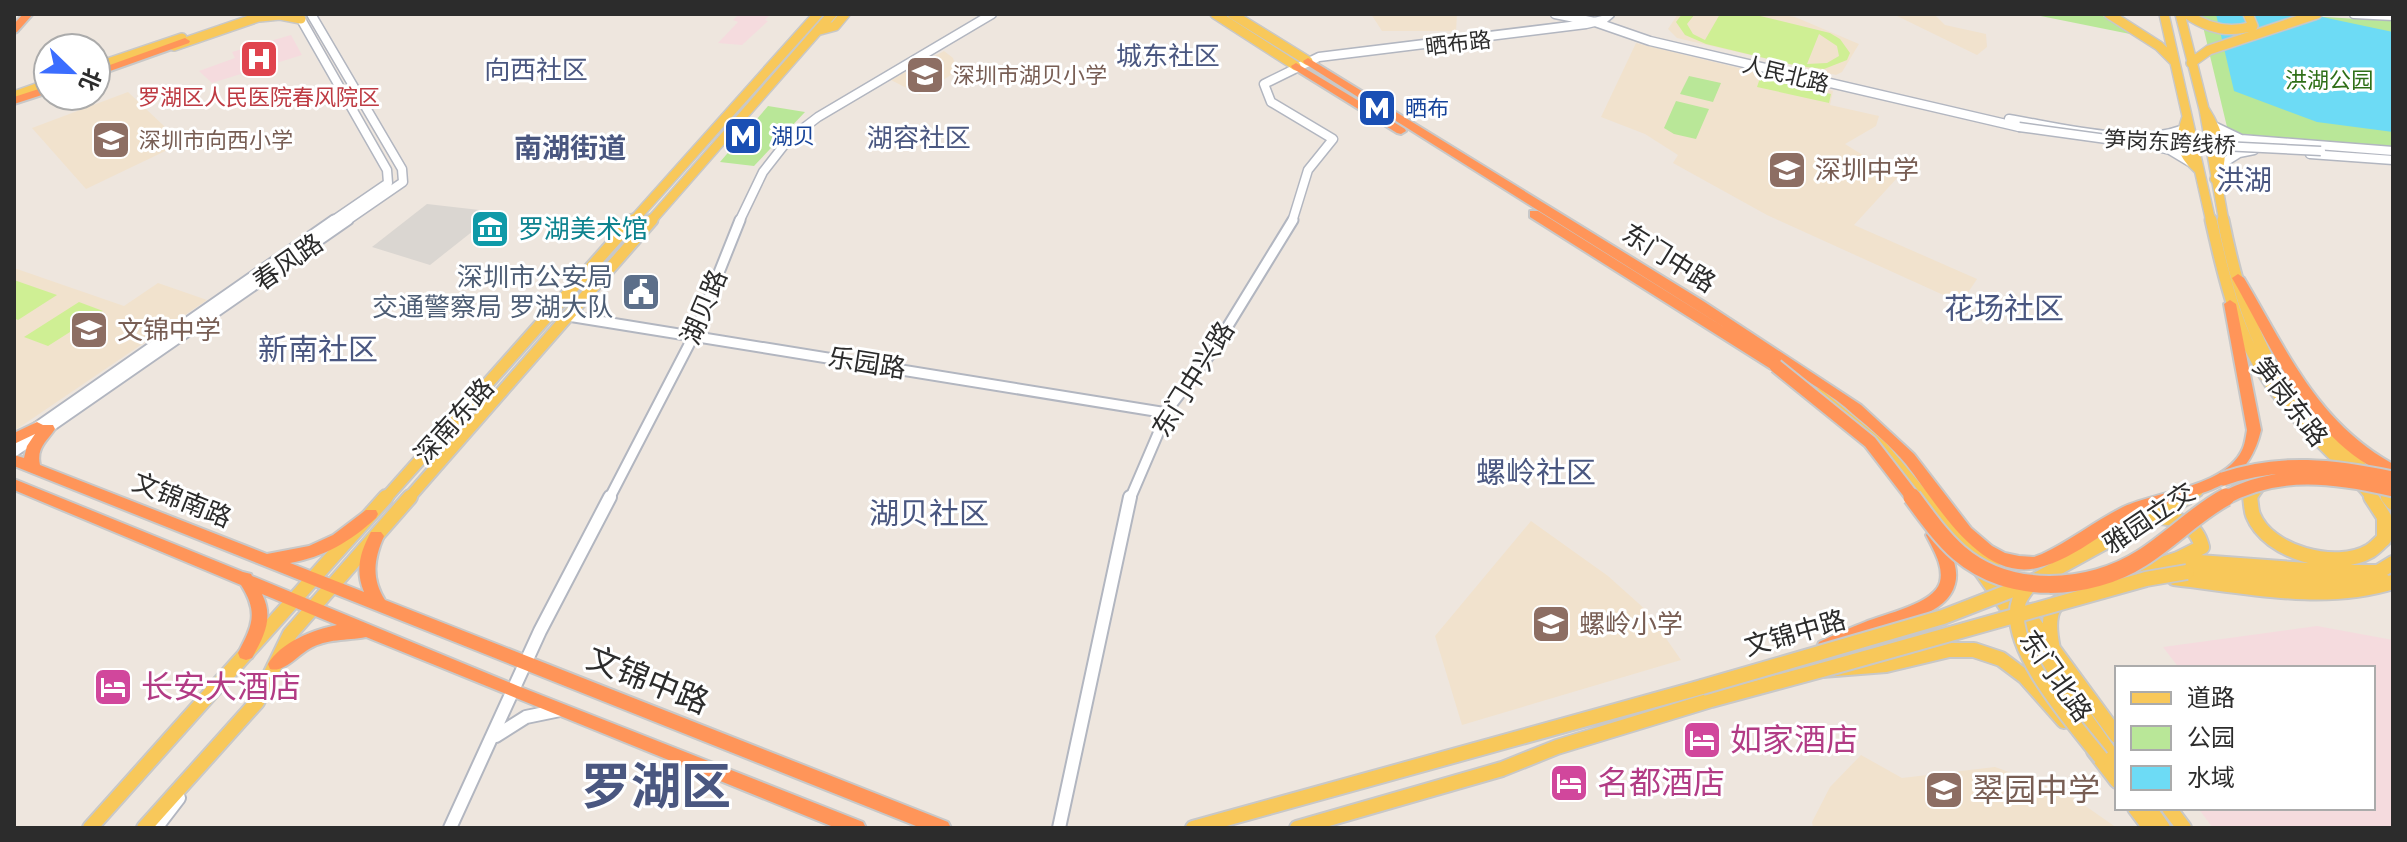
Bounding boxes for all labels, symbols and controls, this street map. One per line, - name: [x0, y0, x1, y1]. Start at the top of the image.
- street label: 晒布路: [1424, 25, 1492, 61]
- north arrow: [32, 32, 112, 112]
- hospital icon: 罗湖区人民医院春风院区: [238, 38, 280, 80]
- district label: 城东社区: [1116, 39, 1220, 72]
- street label: 人民北路: [1740, 50, 1832, 98]
- district label: 向西社区: [484, 53, 588, 86]
- school or university icon: 深圳市湖贝小学: [904, 54, 946, 96]
- place label: 深圳市湖贝小学: [953, 61, 1107, 89]
- text: 北: [73, 64, 108, 95]
- park label: 洪湖公园: [2285, 66, 2373, 94]
- place label: 罗湖区人民医院春风院区: [138, 83, 380, 111]
- metro station icon: 晒布: [1356, 87, 1398, 129]
- place label: 晒布: [1405, 94, 1449, 122]
- metro station icon: 湖贝: [722, 115, 764, 157]
- school or university icon: 深圳市向西小学: [90, 119, 132, 161]
- district label: 湖容社区: [867, 121, 971, 154]
- place label: 湖贝: [771, 122, 815, 150]
- street label: 笋岗东跨线桥: [2103, 125, 2237, 159]
- place label: 深圳市向西小学: [139, 126, 293, 154]
- district label: 南湖街道: [514, 130, 626, 165]
- school or university icon: 深圳中学: [1766, 149, 1808, 191]
- place label: 深圳中学: [1815, 153, 1919, 186]
- district label: 洪湖: [2216, 162, 2272, 197]
- museum icon: 罗湖美术馆: [469, 208, 511, 250]
- place label: 罗湖美术馆: [518, 212, 648, 245]
- street label: 东门中路: [1616, 216, 1722, 299]
- street label: 春风路: [246, 226, 329, 297]
- place label: 深圳市公安局 交通警察局 罗湖大队: [372, 260, 613, 323]
- street label: 湖贝路: [673, 264, 734, 349]
- public building icon: 深圳市公安局 交通警察局 罗湖大队: [620, 271, 662, 313]
- district label: 花场社区: [1944, 289, 2064, 327]
- school or university icon: 文锦中学: [68, 309, 110, 351]
- place label: 文锦中学: [117, 313, 221, 346]
- street label: 东门中兴路: [1144, 315, 1241, 443]
- district label: 新南社区: [258, 330, 378, 368]
- street label: 乐园路: [826, 340, 908, 385]
- street label: 笋岗东路: [2245, 351, 2335, 453]
- street label: 深南东路: [407, 371, 501, 470]
- district label: 螺岭社区: [1476, 453, 1596, 491]
- street label: 文锦南路: [128, 465, 237, 534]
- street label: 雅园立交: [2096, 475, 2201, 560]
- district label: 湖贝社区: [869, 494, 989, 532]
- street label: 文锦中路: [1740, 602, 1849, 663]
- school or university icon: 螺岭小学: [1530, 603, 1572, 645]
- place label: 螺岭小学: [1579, 607, 1683, 640]
- street label: 东门北路: [2013, 624, 2100, 728]
- street label: 文锦中路: [582, 637, 715, 722]
- hotel icon: 长安大酒店: [92, 666, 134, 708]
- place label: 长安大酒店: [141, 666, 301, 706]
- legend: [2115, 666, 2375, 810]
- text: 道路: [2187, 682, 2235, 712]
- hotel icon: 如家酒店: [1681, 719, 1723, 761]
- place label: 如家酒店: [1730, 719, 1858, 759]
- text: 公园: [2187, 722, 2235, 752]
- district label: 罗湖区: [581, 754, 731, 817]
- hotel icon: 名都酒店: [1548, 762, 1590, 804]
- place label: 名都酒店: [1597, 762, 1725, 802]
- text: 水域: [2187, 762, 2235, 792]
- school or university icon: 翠园中学: [1923, 769, 1965, 811]
- place label: 翠园中学: [1972, 769, 2100, 809]

